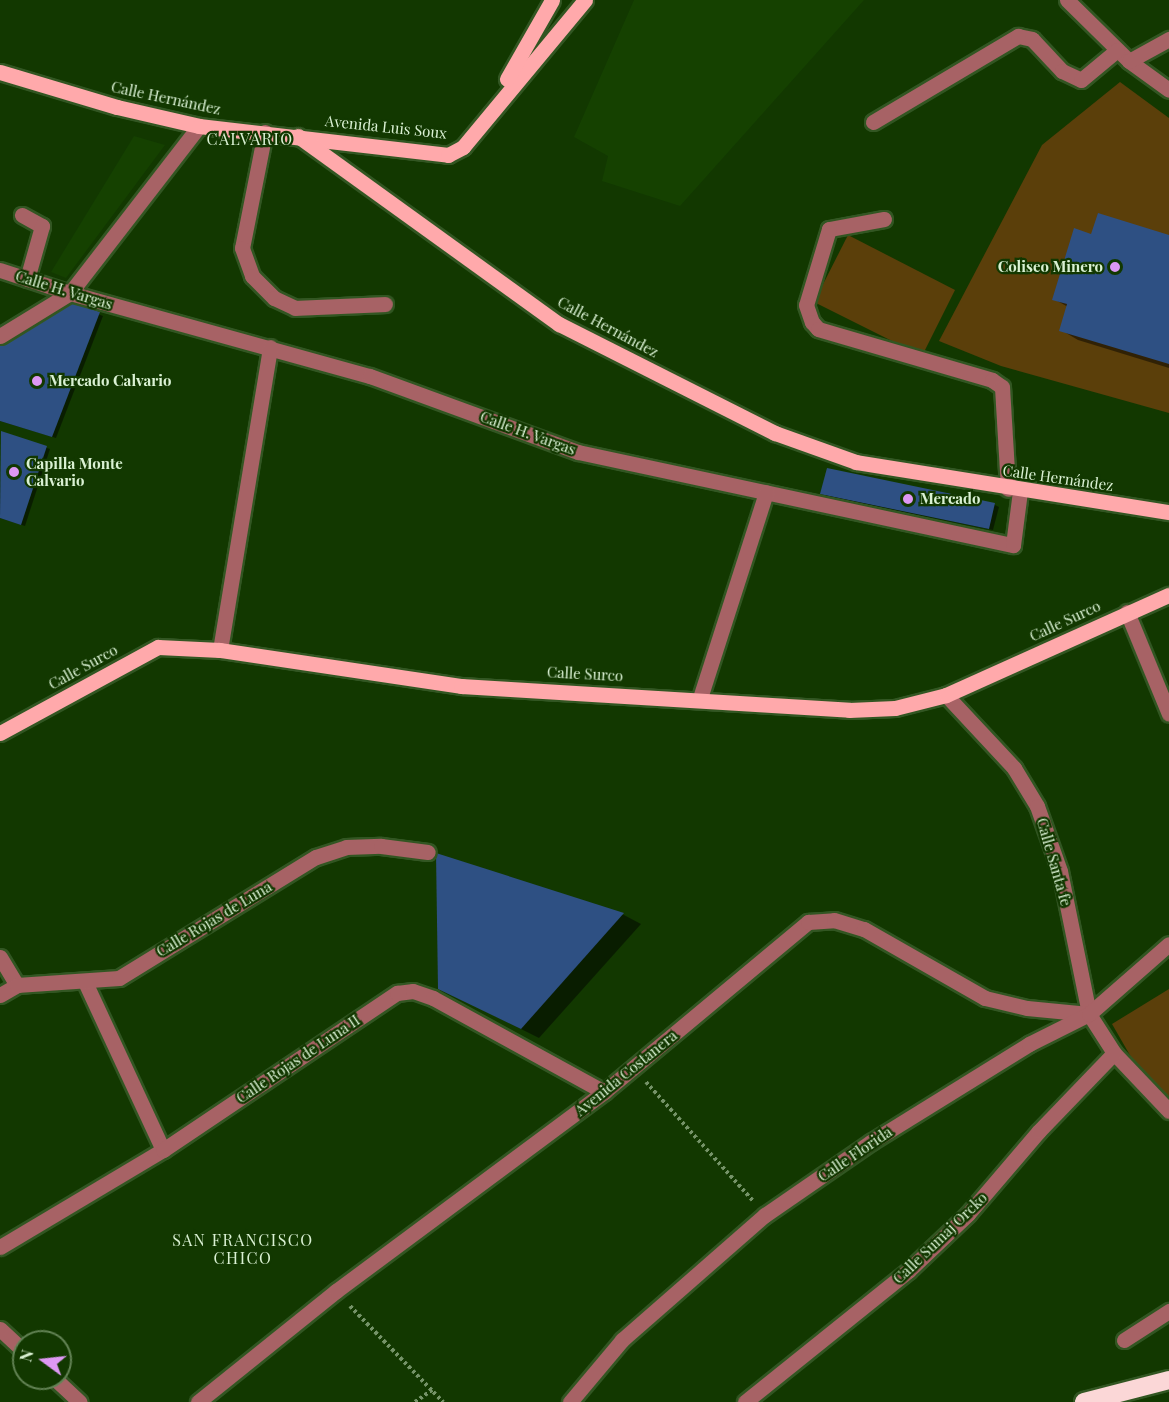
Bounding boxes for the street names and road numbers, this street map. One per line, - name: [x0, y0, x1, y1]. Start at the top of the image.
- street label: Calle Hernández: [109, 78, 223, 118]
- street label: Avenida Luis Soux: [324, 112, 448, 142]
- street label: Calle H. Vargas: [13, 267, 115, 313]
- street label: Calle Hernández: [554, 293, 662, 361]
- street label: Calle H. Vargas: [477, 407, 579, 459]
- street label: Calle Hernández: [1001, 461, 1115, 495]
- street label: Calle Surco: [1027, 597, 1103, 645]
- street label: Calle Surco: [45, 641, 121, 693]
- street label: Calle Surco: [546, 663, 624, 685]
- street label: Calle Santa fe: [1033, 816, 1075, 908]
- street label: Calle Rojas de Luna: [153, 877, 275, 961]
- street label: Calle Rojas de Luna II: [233, 1011, 363, 1107]
- street label: Avenida Costanera: [571, 1026, 681, 1120]
- street label: Calle Florida: [814, 1123, 896, 1185]
- street label: Calle Sumaj Orcko: [889, 1189, 991, 1287]

